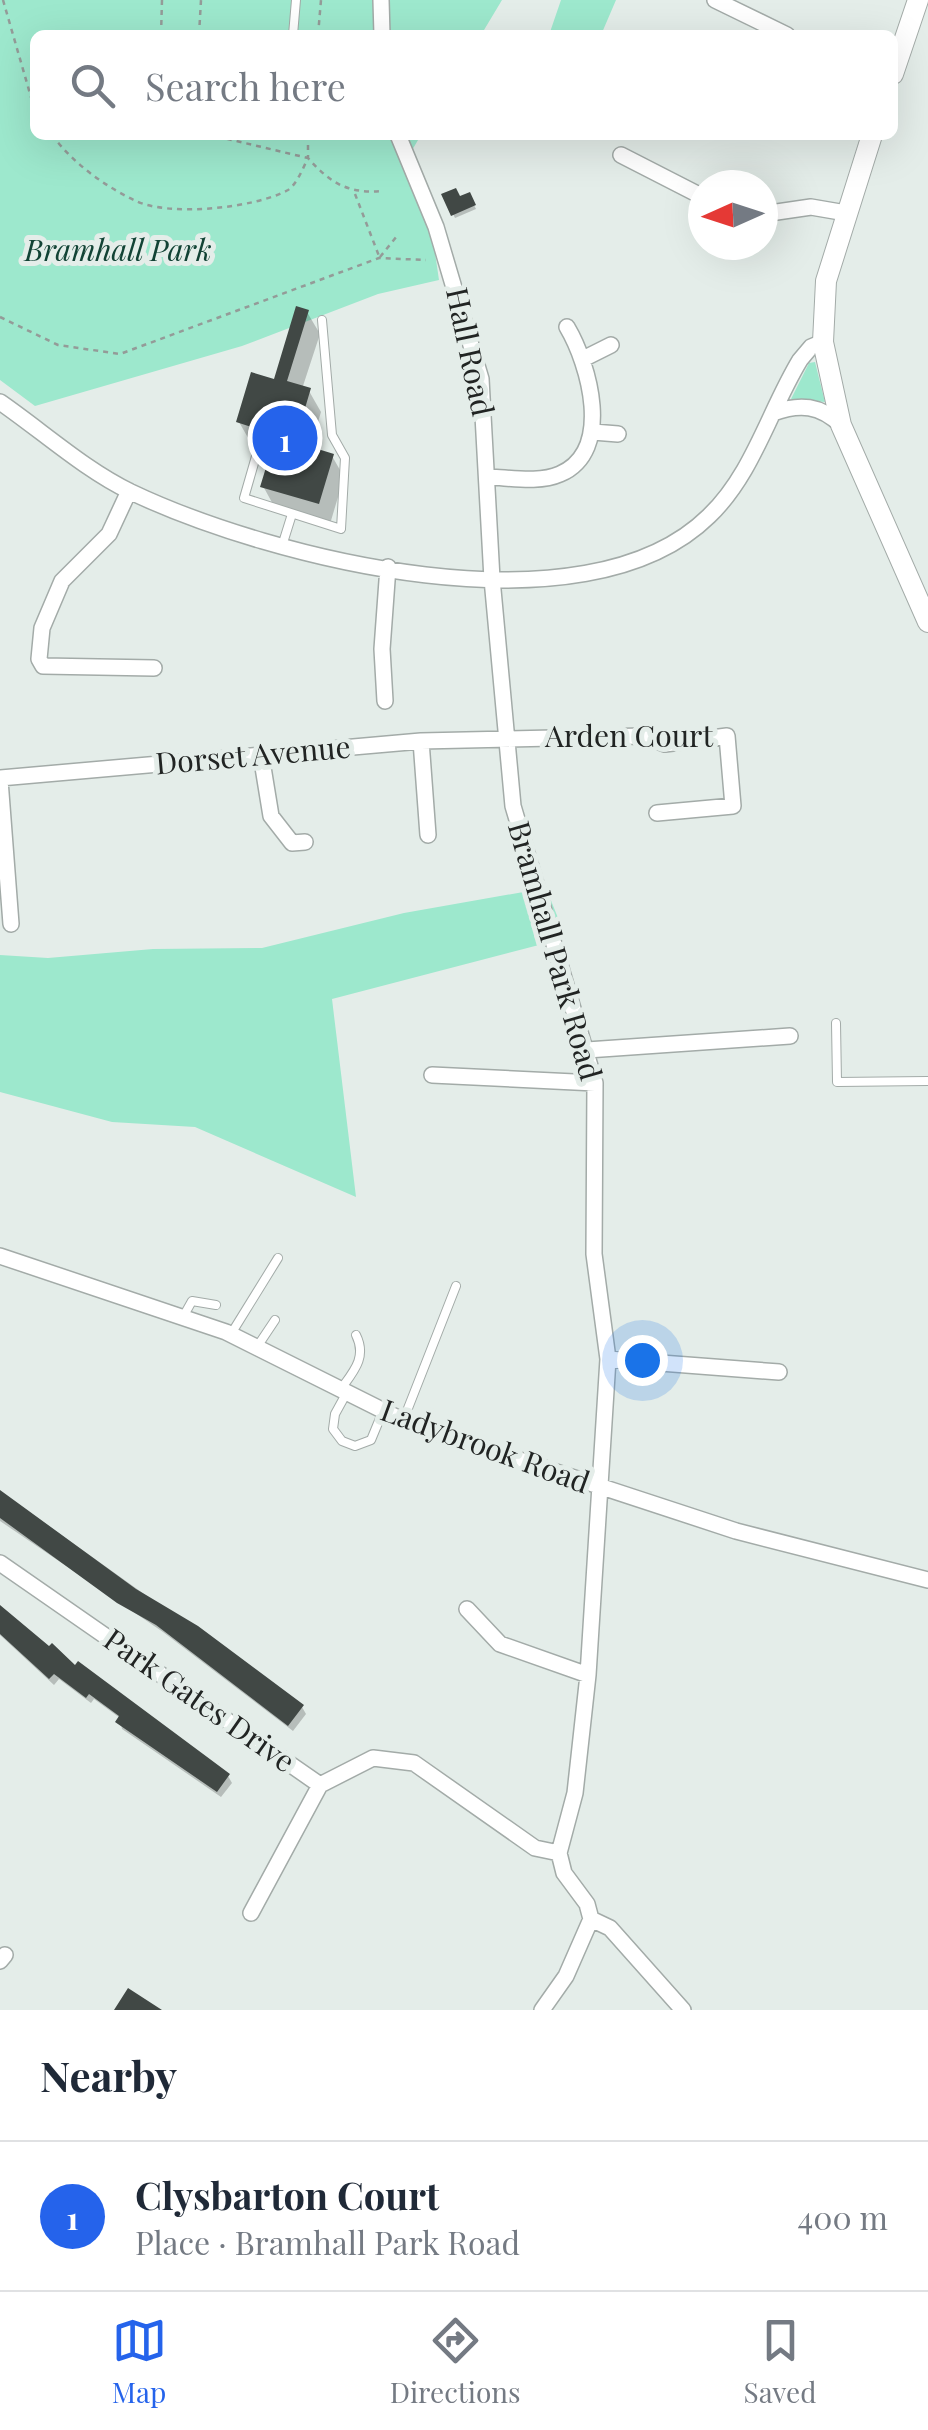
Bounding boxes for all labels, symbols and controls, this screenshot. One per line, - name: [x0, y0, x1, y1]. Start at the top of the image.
- search box: [30, 30, 898, 140]
- icon: search: [65, 58, 120, 113]
- text: Search here: [145, 60, 346, 111]
- north arrow: [688, 170, 778, 260]
- park label: Bramhall Park: [23, 229, 212, 269]
- street label: Hall Road: [438, 284, 504, 420]
- pin: 1: [252, 400, 318, 476]
- street label: Arden Court: [544, 715, 713, 755]
- street label: Dorset Avenue: [154, 726, 352, 782]
- street label: Bramhall Park Road: [500, 816, 612, 1085]
- your location: [617, 1335, 668, 1386]
- street label: Ladybrook Road: [376, 1389, 596, 1501]
- street label: Park Gates Drive: [97, 1619, 304, 1780]
- text: Nearby: [40, 2047, 177, 2103]
- text: Clysbarton Court: [135, 2169, 439, 2220]
- text: 1: [66, 2195, 79, 2238]
- text: 400 m: [797, 2195, 888, 2238]
- text: Place · Bramhall Park Road: [135, 2220, 520, 2263]
- tab: Map: [112, 2313, 167, 2410]
- tab: Directions: [390, 2313, 520, 2410]
- tab: Saved: [744, 2313, 816, 2410]

